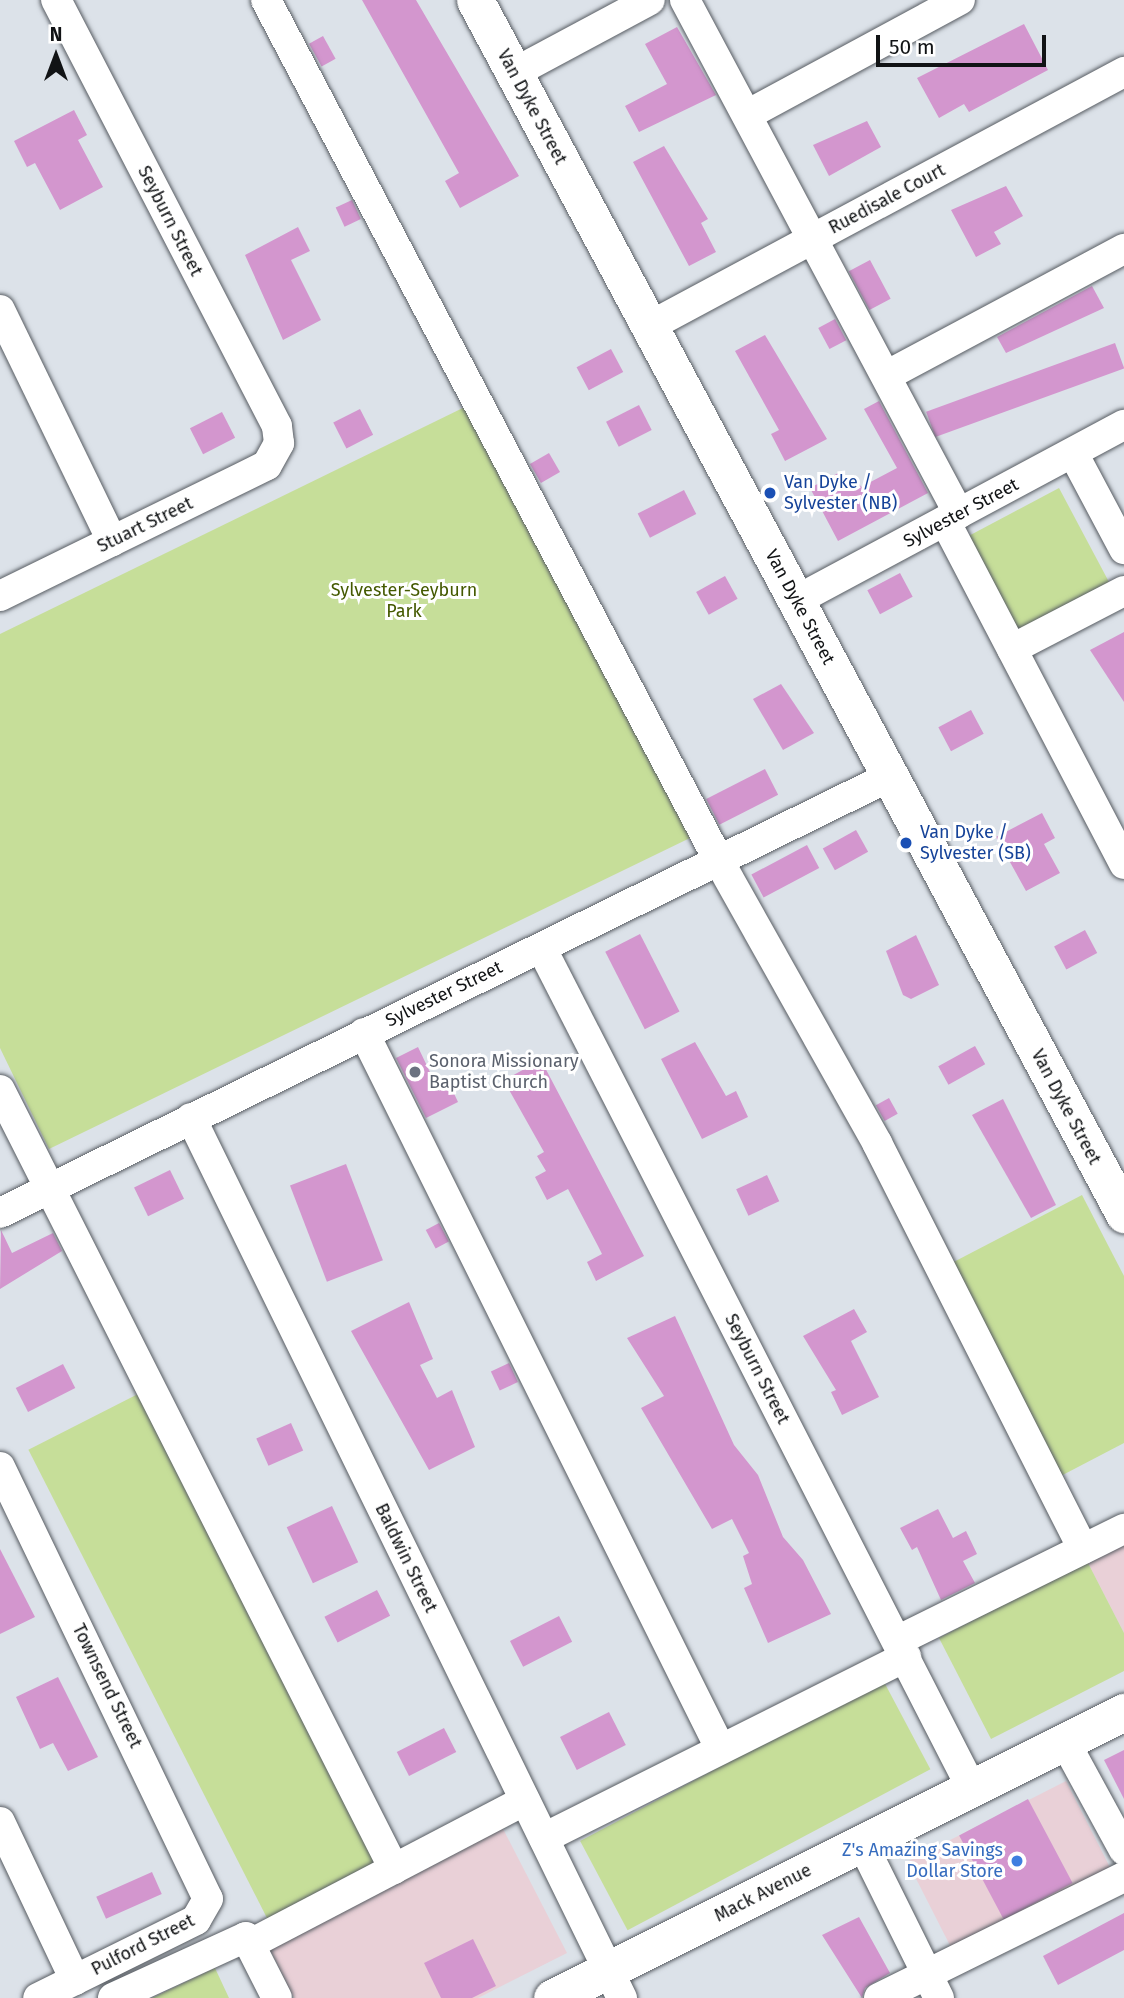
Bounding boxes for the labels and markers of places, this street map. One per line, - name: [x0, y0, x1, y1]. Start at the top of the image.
- place label: Van Dyke / Sylvester (NB): [784, 472, 897, 514]
- marker: Van Dyke / Sylvester (NB): [762, 485, 778, 501]
- place label: Van Dyke / Sylvester (SB): [920, 822, 1031, 864]
- marker: Van Dyke / Sylvester (SB): [898, 835, 914, 851]
- place label: Sonora Missionary Baptist Church: [429, 1051, 579, 1094]
- marker: Sonora Missionary Baptist Church: [407, 1064, 423, 1080]
- place label: Z's Amazing Savings Dollar Store: [842, 1840, 1003, 1882]
- marker: Z's Amazing Savings Dollar Store: [1009, 1853, 1025, 1869]

